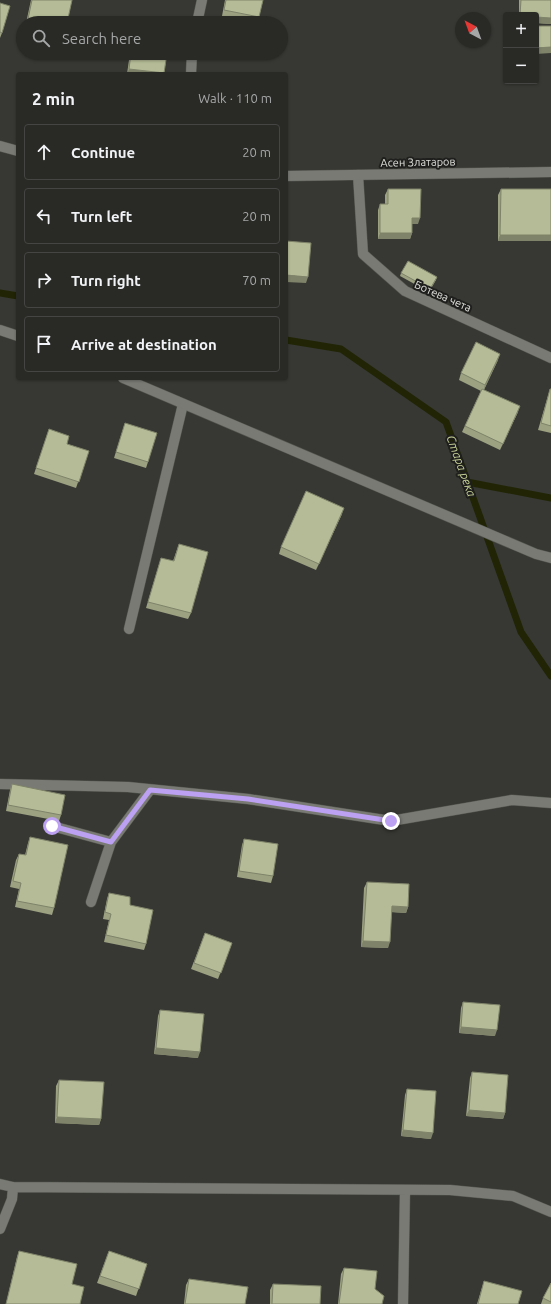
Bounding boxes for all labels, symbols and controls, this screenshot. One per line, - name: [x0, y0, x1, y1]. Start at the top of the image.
- north arrow: [455, 12, 491, 48]
- map controls: [503, 12, 539, 84]
- button: +: [503, 12, 539, 48]
- search box: [16, 16, 288, 60]
- icon: search: [30, 27, 52, 49]
- text: Search here: [62, 30, 141, 47]
- button: −: [503, 48, 539, 84]
- text: 2 min: [32, 89, 75, 108]
- text: Walk · 110 m: [198, 91, 272, 105]
- icon: ahead: [33, 141, 55, 163]
- text: Continue: [71, 144, 135, 161]
- text: 20 m: [242, 145, 271, 159]
- street label: Асен Златаров: [380, 155, 456, 169]
- icon: left: [33, 205, 55, 227]
- text: Turn left: [71, 208, 132, 225]
- text: 20 m: [242, 209, 271, 223]
- icon: right: [33, 269, 55, 291]
- text: Turn right: [71, 272, 141, 289]
- text: 70 m: [242, 273, 271, 287]
- street label: Ботева чета: [413, 278, 473, 314]
- icon: arrive: [33, 333, 55, 355]
- text: Arrive at destination: [71, 336, 217, 353]
- water label: Стара река: [444, 433, 479, 499]
- route end: [382, 812, 400, 830]
- route start: [43, 817, 61, 835]

